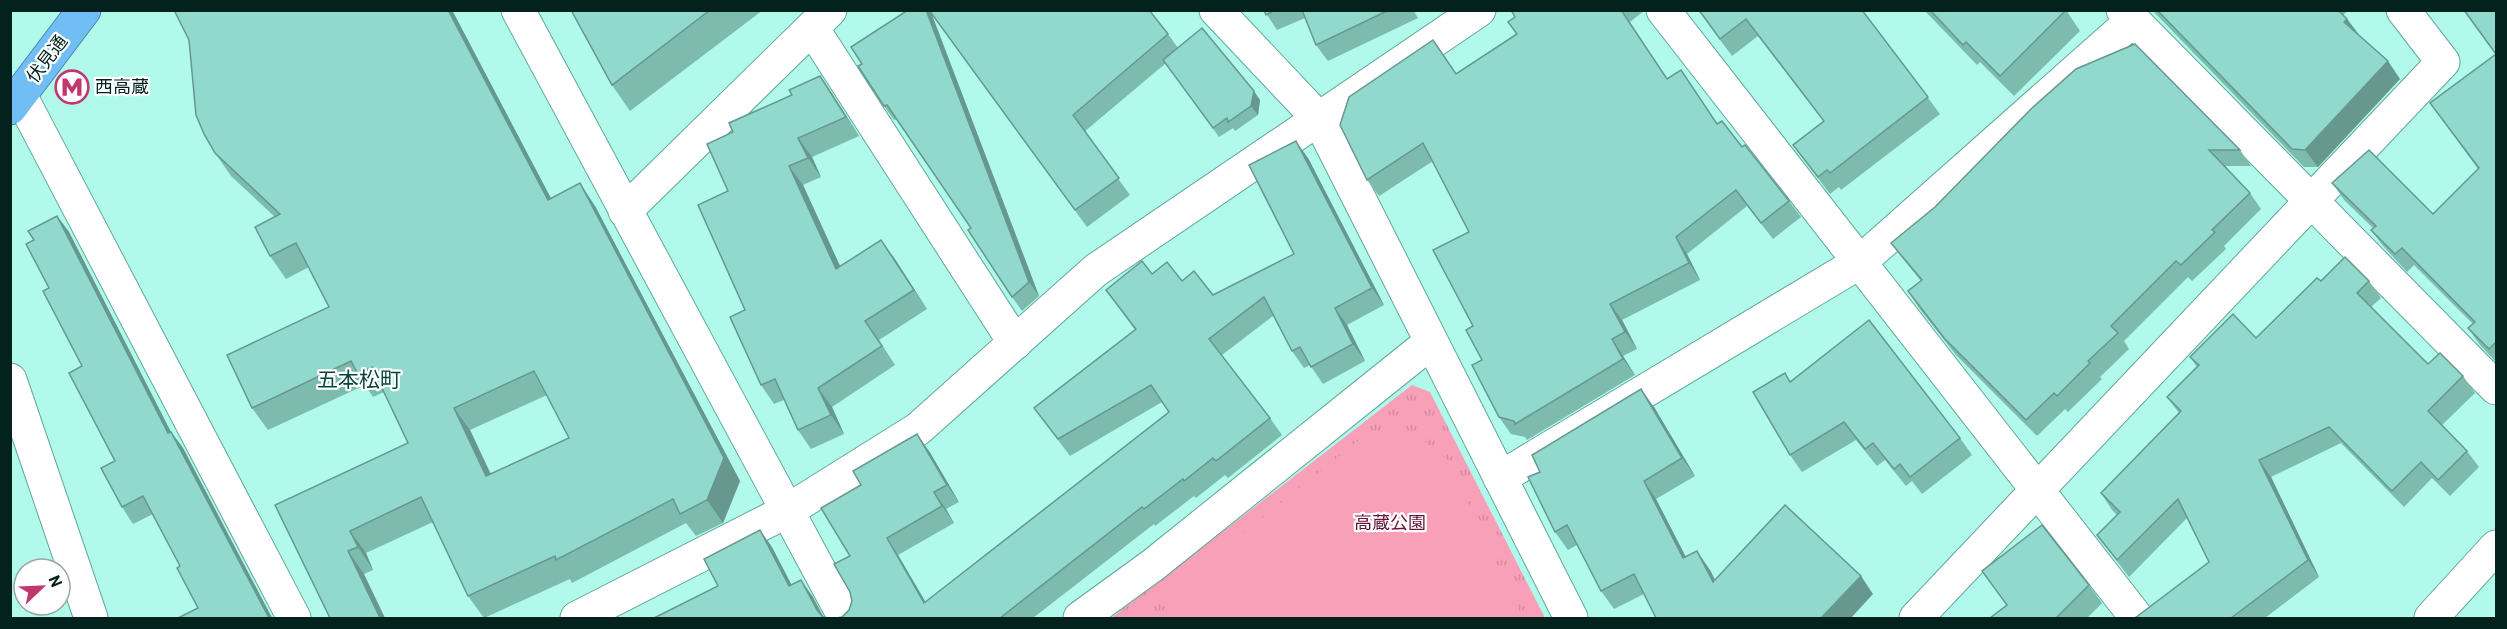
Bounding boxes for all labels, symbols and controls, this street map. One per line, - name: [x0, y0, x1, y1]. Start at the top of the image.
- street label: 伏見通: [21, 30, 71, 87]
- metro station icon: 西高蔵: [54, 69, 90, 105]
- place label: 西高蔵: [95, 75, 149, 97]
- district label: 五本松町: [317, 366, 401, 391]
- park label: 高蔵公園: [1354, 511, 1426, 533]
- north arrow: [12, 557, 72, 617]
- text: N: [45, 572, 67, 590]

